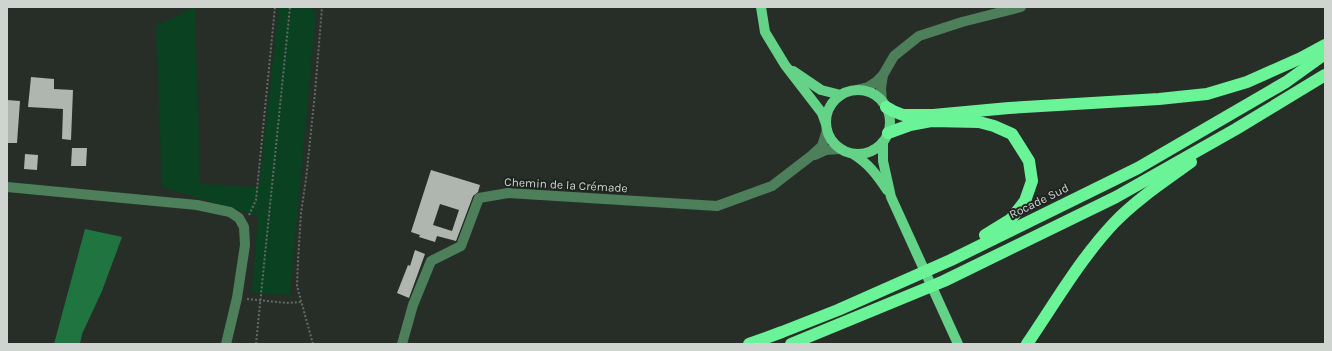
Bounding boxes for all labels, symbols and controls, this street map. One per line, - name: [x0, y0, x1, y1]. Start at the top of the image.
- street label: Chemin de la Crémade: [504, 175, 628, 195]
- street label: Rocade Sud: [1007, 181, 1071, 221]

